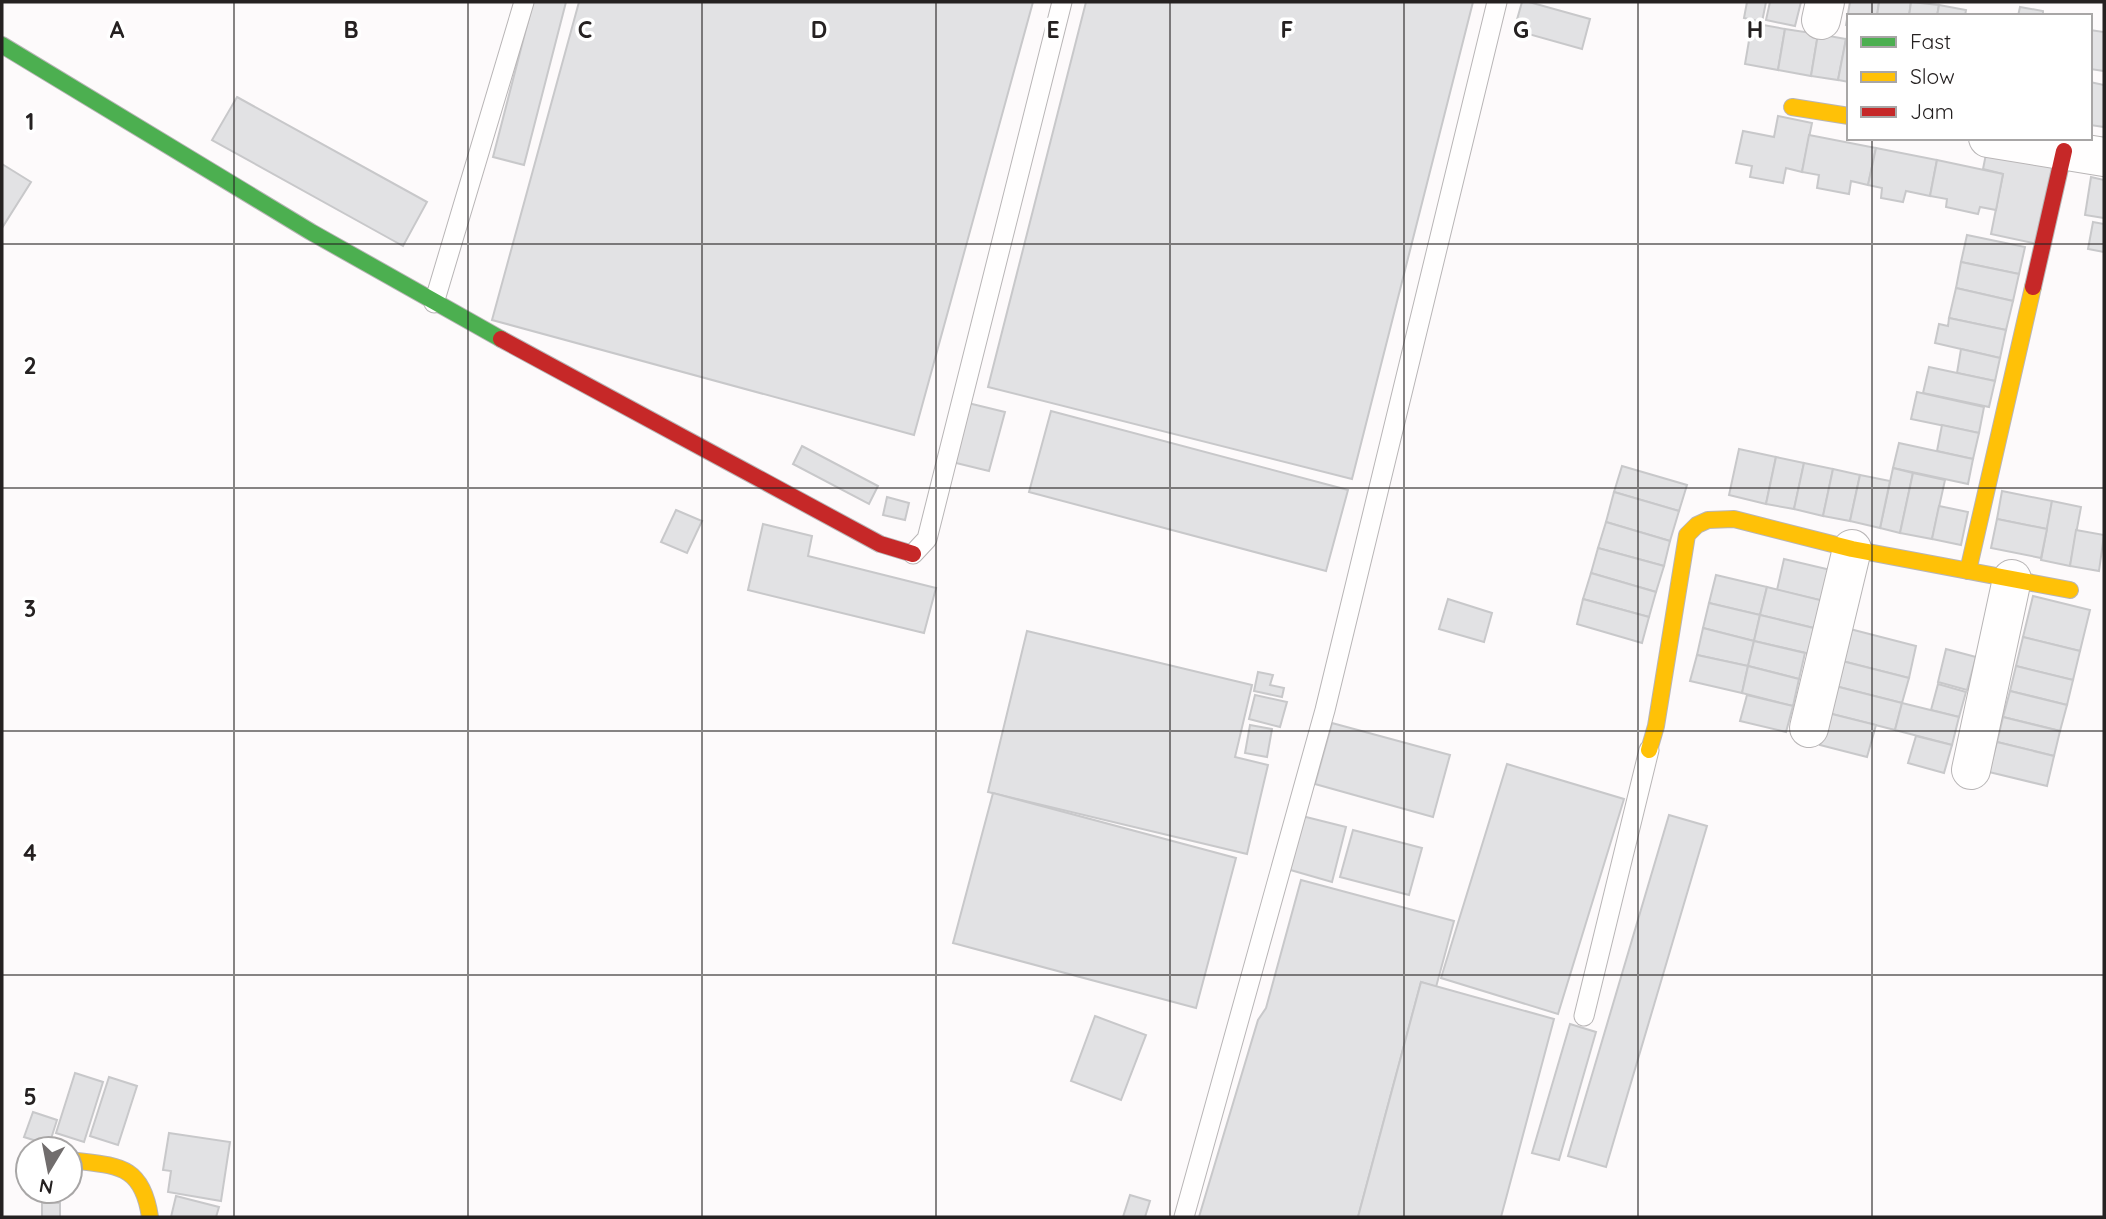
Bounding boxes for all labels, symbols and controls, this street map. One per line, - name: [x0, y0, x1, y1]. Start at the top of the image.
- legend: [1847, 14, 2092, 140]
- text: A: [110, 15, 125, 44]
- text: B: [343, 15, 359, 44]
- text: C: [578, 15, 592, 44]
- text: D: [811, 15, 827, 44]
- text: E: [1046, 15, 1060, 44]
- text: F: [1281, 15, 1293, 44]
- text: G: [1513, 15, 1529, 44]
- text: H: [1747, 15, 1763, 44]
- text: Fast: [1910, 28, 1951, 54]
- text: Slow: [1910, 63, 1955, 89]
- text: Jam: [1910, 98, 1954, 124]
- text: 1: [26, 107, 34, 136]
- text: 2: [23, 351, 37, 380]
- text: 3: [24, 594, 36, 623]
- text: 4: [23, 838, 37, 867]
- text: 5: [23, 1082, 37, 1111]
- north arrow: [14, 1135, 84, 1205]
- text: N: [37, 1174, 55, 1200]

